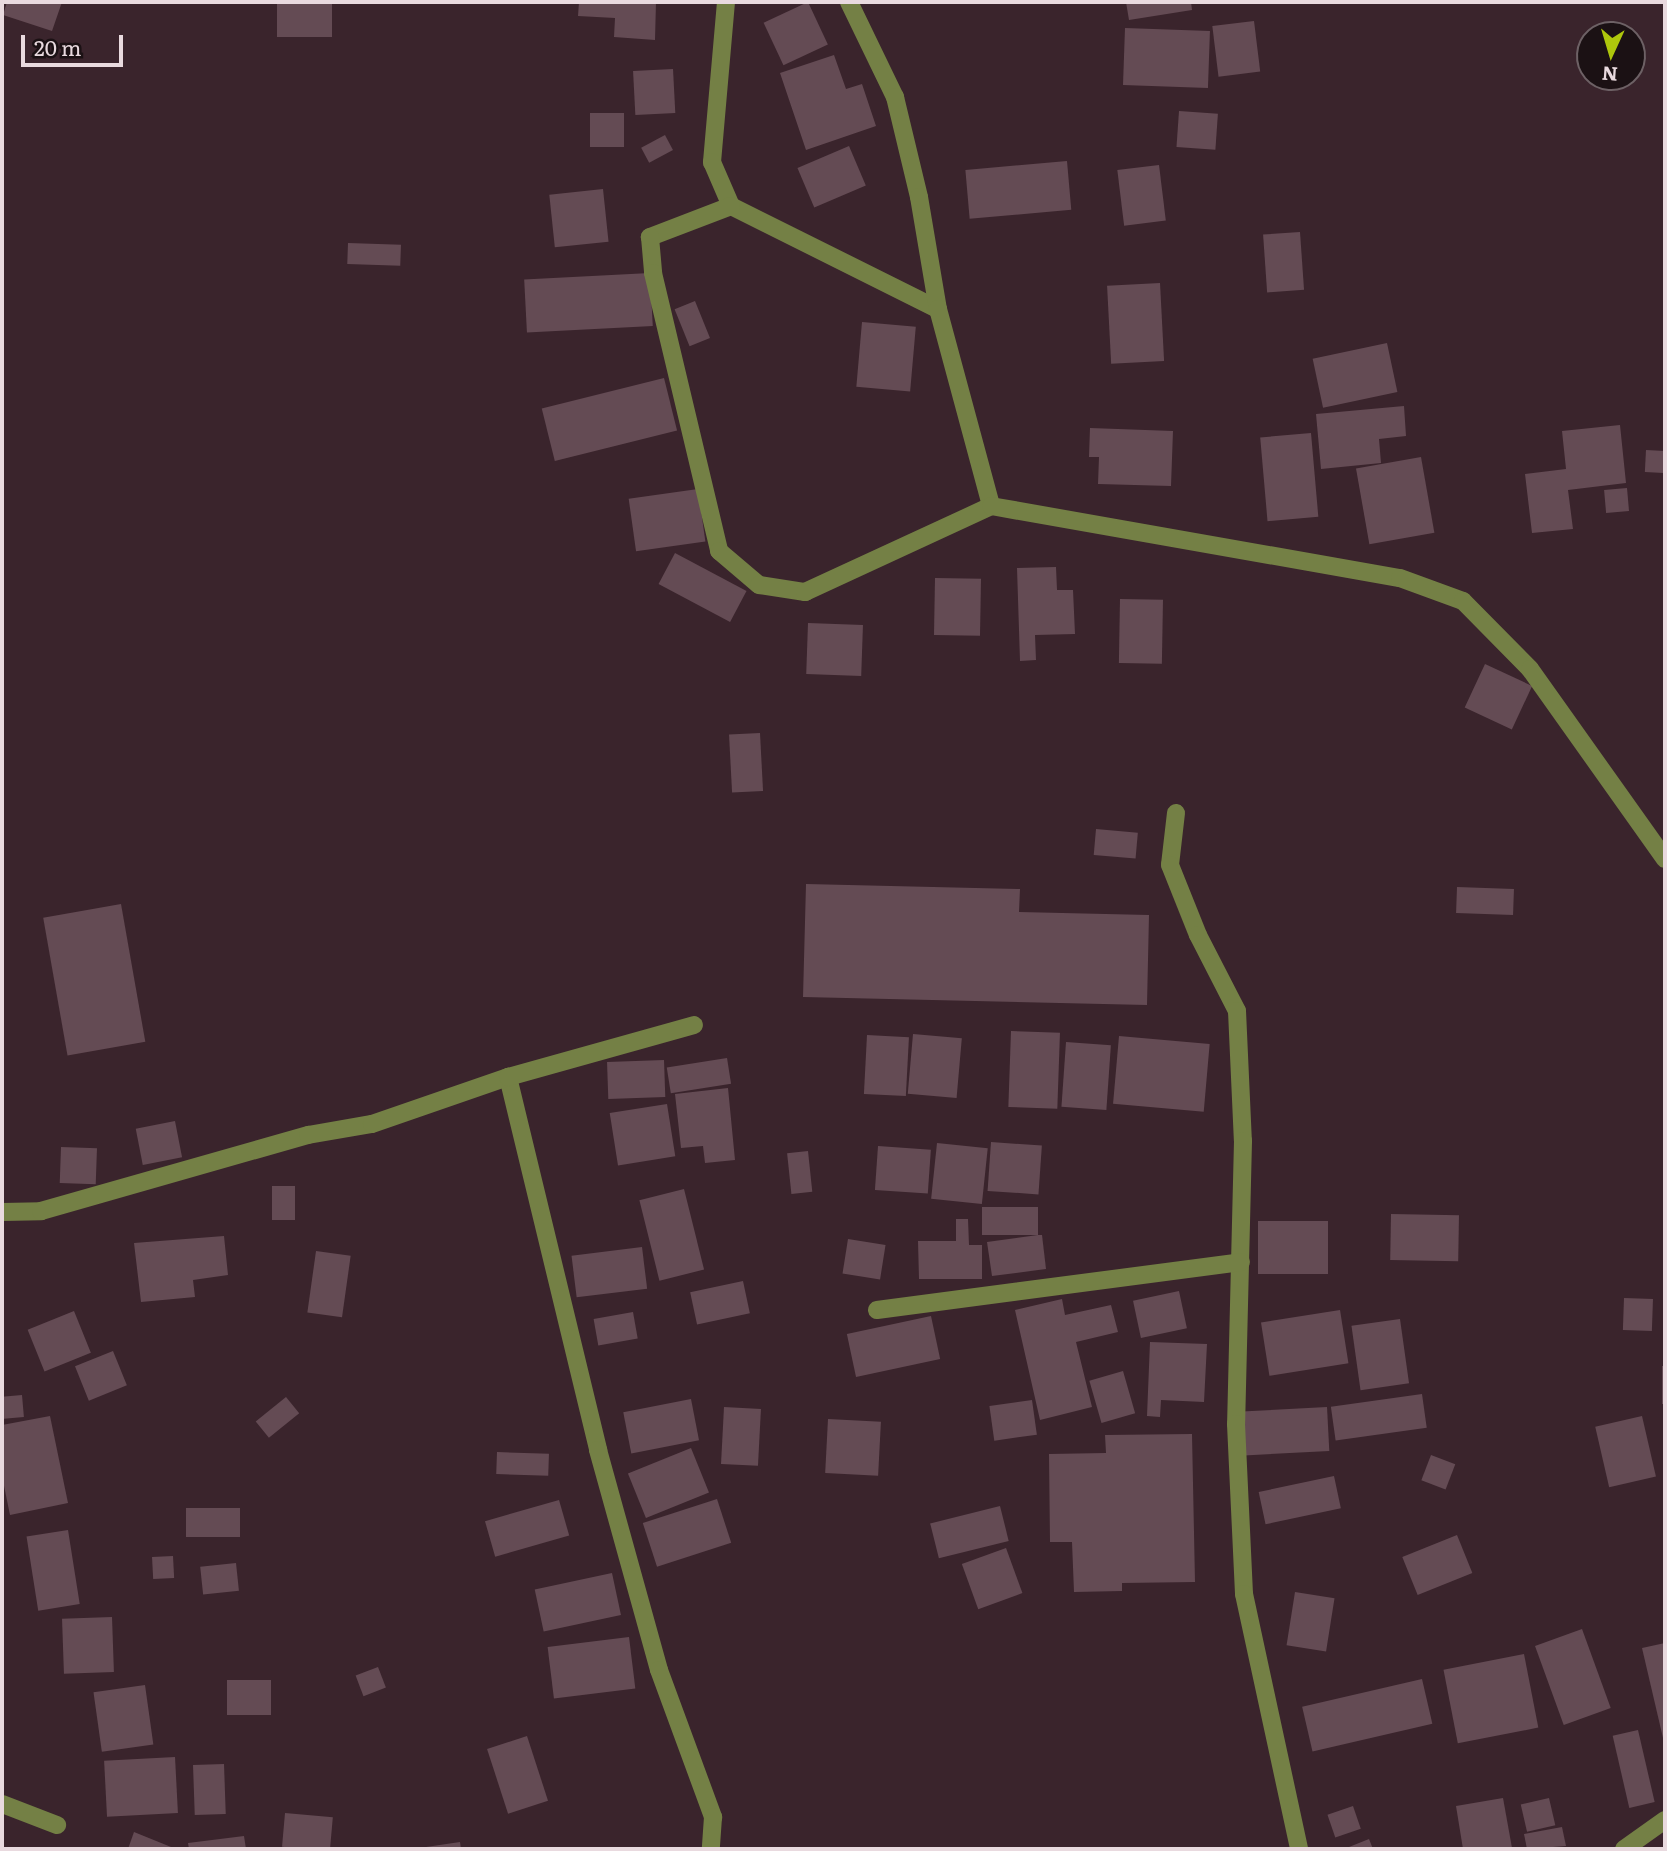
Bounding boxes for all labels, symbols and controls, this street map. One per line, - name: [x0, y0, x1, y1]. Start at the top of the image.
- scale bar: [24, 21, 126, 65]
- north arrow: [1576, 21, 1646, 91]
- text: 20 m: [34, 31, 81, 62]
- text: N: [1601, 60, 1619, 89]

